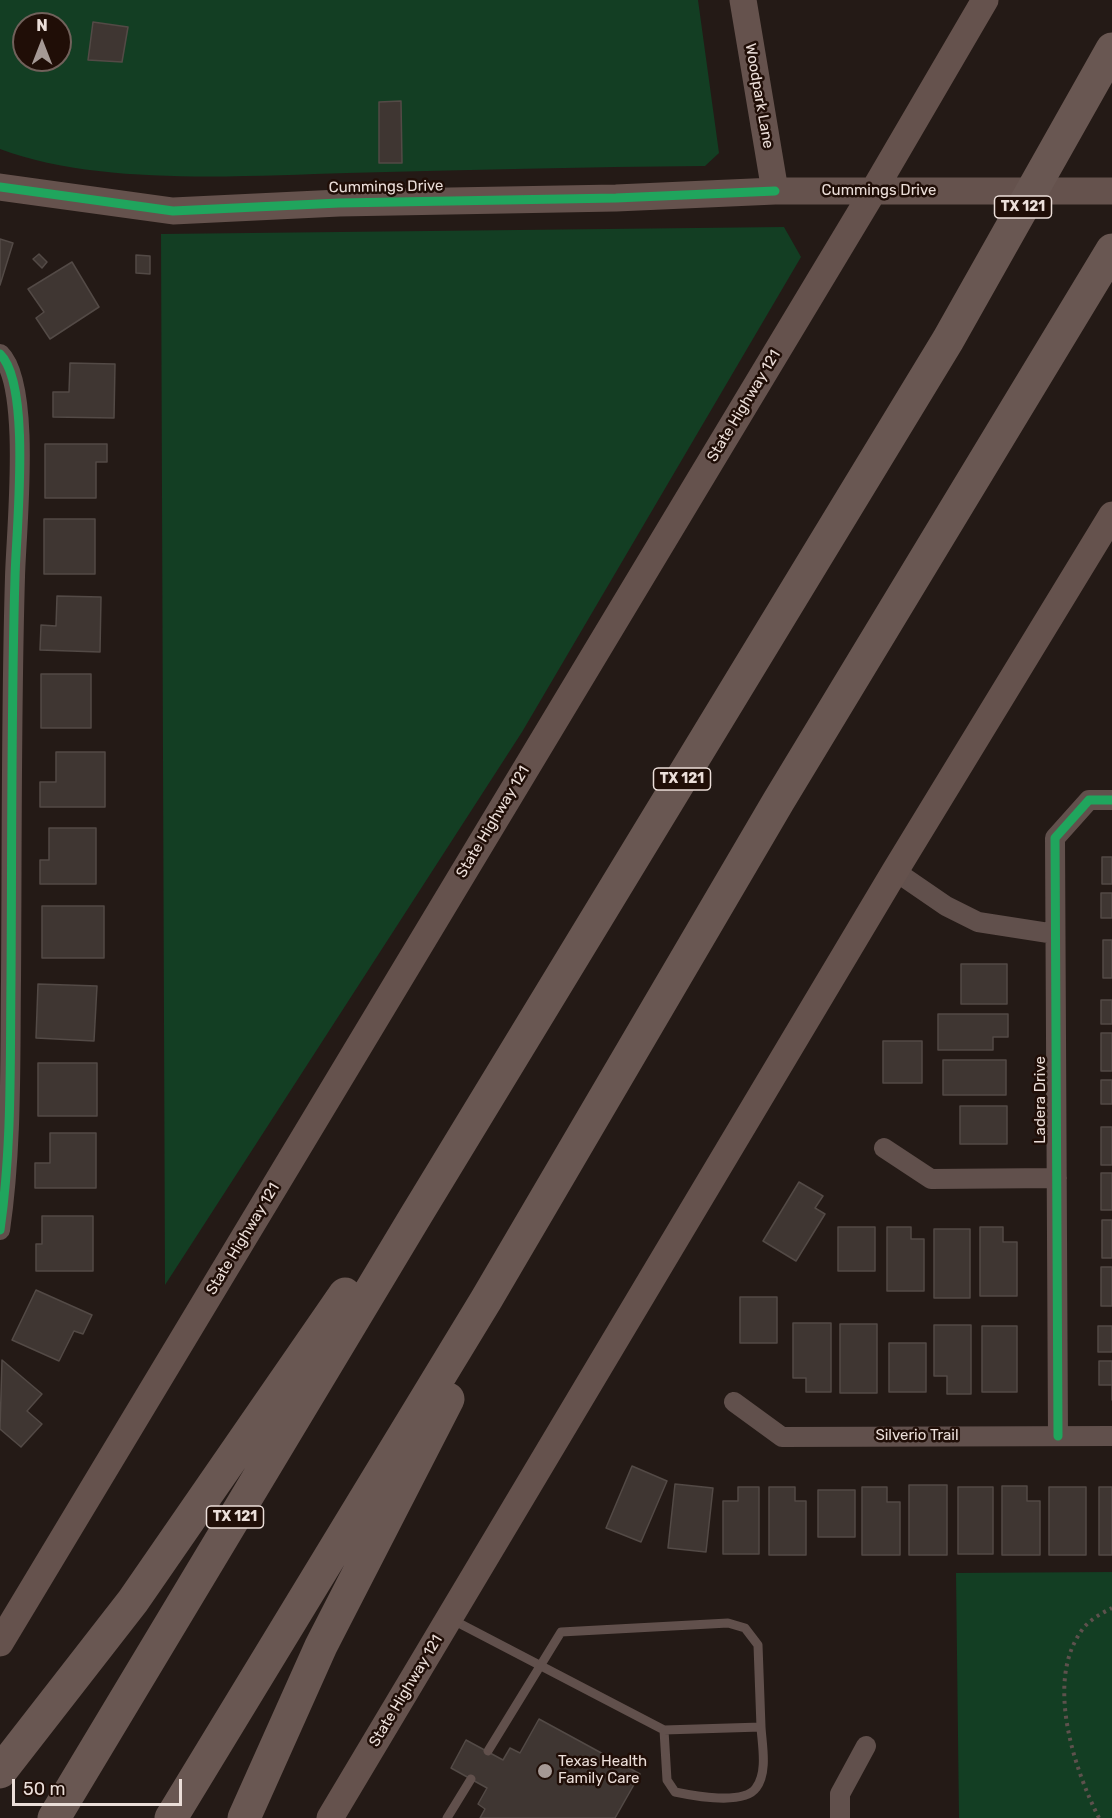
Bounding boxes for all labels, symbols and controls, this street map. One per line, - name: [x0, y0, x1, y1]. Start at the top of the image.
- north arrow: [12, 12, 72, 72]
- text: N: [36, 16, 48, 35]
- street label: Woodpark Lane: [741, 42, 777, 150]
- street label: Cummings Drive: [328, 177, 444, 197]
- street label: Cummings Drive: [822, 182, 936, 200]
- road number: TX 121: [994, 196, 1052, 218]
- street label: State Highway 121: [704, 347, 784, 465]
- street label: State Highway 121: [453, 763, 533, 881]
- road number: TX 121: [654, 768, 710, 790]
- street label: Ladera Drive: [1032, 1056, 1050, 1144]
- street label: State Highway 121: [203, 1180, 283, 1298]
- street label: Silverio Trail: [875, 1427, 959, 1445]
- road number: TX 121: [206, 1506, 264, 1528]
- street label: State Highway 121: [366, 1632, 446, 1750]
- place label: Texas Health Family Care: [558, 1753, 647, 1788]
- marker: Texas Health Family Care: [536, 1762, 554, 1780]
- scale bar: [15, 1767, 184, 1805]
- text: 50 m: [23, 1778, 66, 1800]

